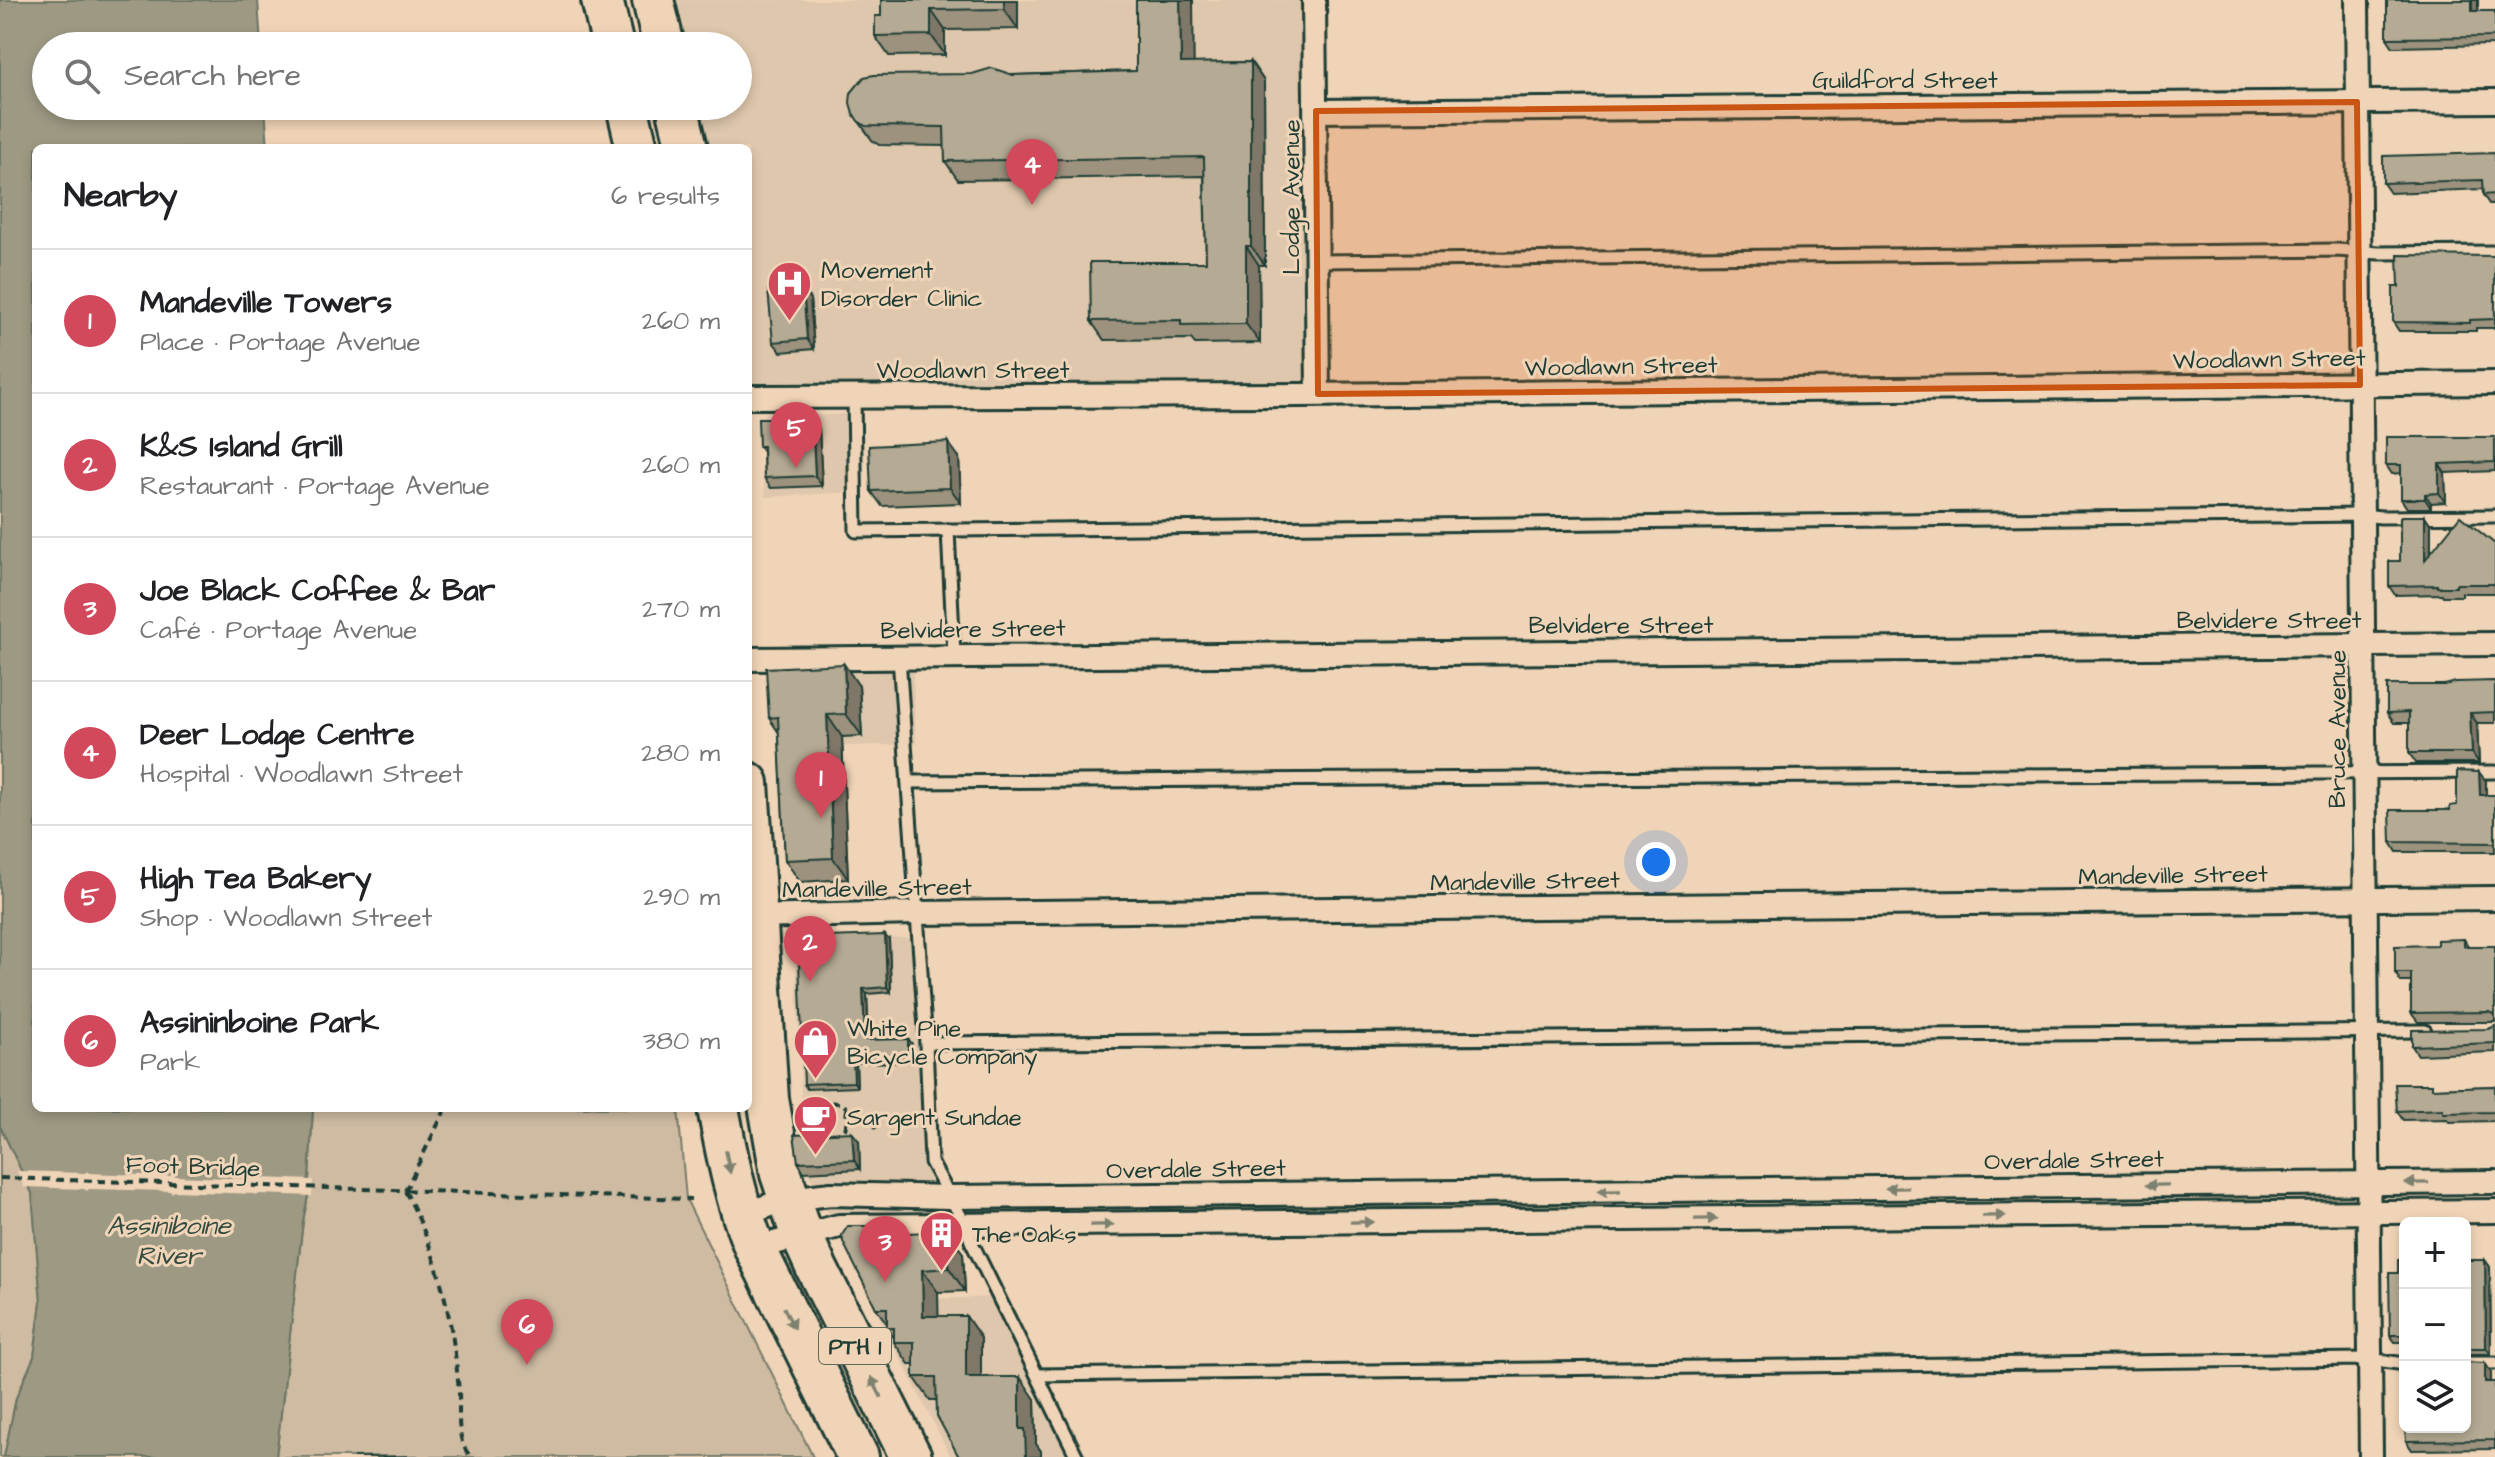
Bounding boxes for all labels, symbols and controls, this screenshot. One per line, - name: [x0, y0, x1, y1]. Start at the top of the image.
- search box: [32, 32, 752, 120]
- icon: search: [60, 54, 104, 98]
- text: Search here: [124, 55, 301, 97]
- street label: Guildford Street: [1812, 64, 1998, 98]
- street label: Lodge Avenue: [1275, 119, 1310, 275]
- pin: 4: [1006, 139, 1058, 205]
- text: Nearby: [64, 172, 178, 220]
- text: 6 results: [611, 178, 720, 214]
- place label: Movement Disorder Clinic: [821, 254, 982, 316]
- hospital icon: Movement Disorder Clinic: [766, 260, 814, 323]
- text: Mandeville Towers: [140, 282, 392, 324]
- text: 1: [88, 303, 92, 339]
- text: 260 m: [642, 303, 720, 339]
- text: Place · Portage Avenue: [140, 324, 421, 360]
- street label: Woodlawn Street: [2172, 341, 2366, 379]
- street label: Woodlawn Street: [1524, 348, 1718, 386]
- street label: Woodlawn Street: [877, 354, 1070, 388]
- pin: 5: [770, 402, 822, 468]
- text: K&S Island Grill: [140, 426, 343, 468]
- text: 2: [83, 447, 97, 483]
- text: 260 m: [642, 447, 720, 483]
- text: Restaurant · Portage Avenue: [140, 468, 490, 504]
- text: Joe Black Coffee & Bar: [140, 570, 495, 612]
- text: 3: [83, 591, 97, 627]
- text: 270 m: [642, 591, 720, 627]
- street label: Belvidere Street: [2176, 604, 2362, 638]
- street label: Belvidere Street: [1528, 609, 1714, 643]
- street label: Belvidere Street: [880, 611, 1066, 649]
- text: Café · Portage Avenue: [140, 612, 417, 648]
- street label: Bruce Avenue: [2321, 650, 2355, 808]
- text: Deer Lodge Centre: [140, 714, 415, 756]
- text: 4: [81, 735, 99, 771]
- text: 280 m: [641, 735, 720, 771]
- pin: 1: [795, 752, 847, 818]
- text: Hospital · Woodlawn Street: [140, 756, 463, 792]
- your location: [1636, 842, 1676, 882]
- street label: Mandeville Street: [2078, 857, 2268, 895]
- text: High Tea Bakery: [140, 858, 372, 900]
- street label: Mandeville Street: [1430, 863, 1620, 901]
- street label: Mandeville Street: [782, 870, 972, 908]
- text: 5: [81, 879, 99, 915]
- text: 290 m: [643, 879, 720, 915]
- text: Shop · Woodlawn Street: [140, 900, 432, 936]
- pin: 2: [784, 916, 836, 982]
- text: Assininboine Park: [140, 1002, 379, 1044]
- place label: White Pine Bicycle Company: [847, 1012, 1038, 1075]
- shop icon: White Pine Bicycle Company: [792, 1018, 840, 1081]
- text: 6: [82, 1023, 98, 1059]
- text: 380 m: [643, 1023, 720, 1059]
- text: Park: [140, 1044, 200, 1080]
- cafe icon: Sargent Sundae: [792, 1093, 840, 1156]
- place label: Sargent Sundae: [847, 1101, 1022, 1136]
- street label: Overdale Street: [1984, 1142, 2164, 1180]
- street label: Foot Bridge: [125, 1148, 261, 1187]
- one-way arrow: [723, 1150, 735, 1175]
- street label: Overdale Street: [1106, 1151, 1286, 1189]
- one-way arrow: [2404, 1176, 2429, 1189]
- one-way arrow: [2144, 1179, 2169, 1191]
- one-way arrow: [1884, 1182, 1909, 1194]
- one-way arrow: [1596, 1185, 1621, 1197]
- water label: Assiniboine River: [107, 1208, 233, 1274]
- building icon: The Oaks: [917, 1210, 965, 1273]
- one-way arrow: [1982, 1210, 2007, 1222]
- one-way arrow: [1694, 1213, 1719, 1225]
- pin: 3: [859, 1216, 911, 1282]
- one-way arrow: [1350, 1216, 1375, 1228]
- map controls: [2399, 1217, 2471, 1433]
- button: +: [2399, 1217, 2471, 1289]
- place label: The Oaks: [972, 1218, 1077, 1252]
- one-way arrow: [1090, 1219, 1115, 1231]
- button: −: [2399, 1289, 2471, 1361]
- pin: 6: [501, 1299, 553, 1365]
- one-way arrow: [783, 1307, 796, 1330]
- road number: PTH 1: [819, 1328, 891, 1364]
- button: layers: [2399, 1361, 2471, 1433]
- one-way arrow: [869, 1376, 883, 1399]

